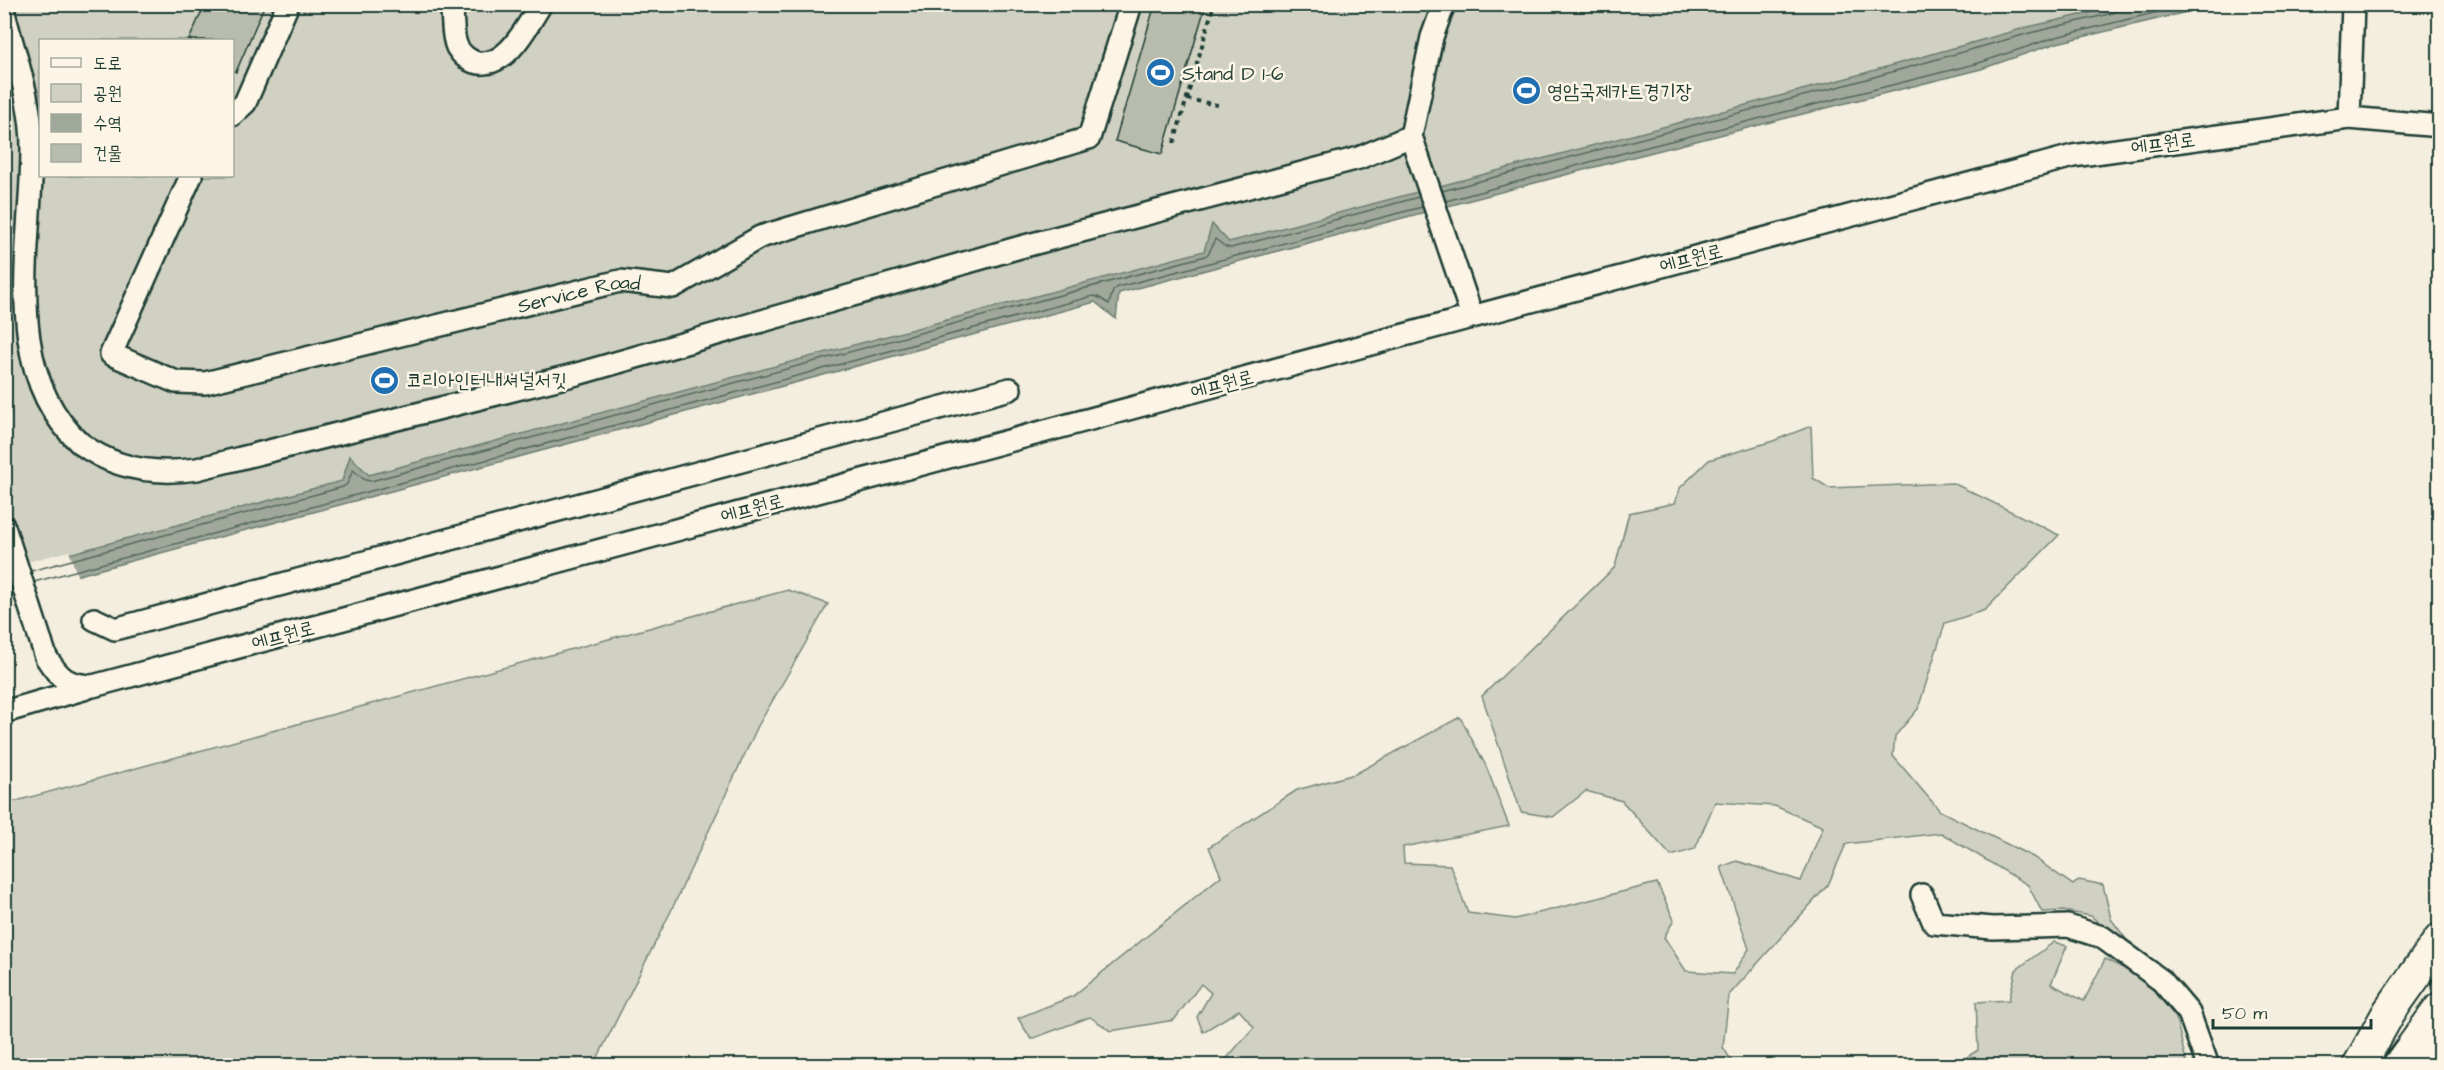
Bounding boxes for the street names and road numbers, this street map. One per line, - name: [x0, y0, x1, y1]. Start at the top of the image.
- street label: 에프원로: [2129, 126, 2197, 162]
- street label: 에프원로: [1657, 237, 1726, 281]
- street label: Service Road: [515, 268, 642, 321]
- street label: 에프원로: [1188, 363, 1257, 407]
- street label: 에프원로: [718, 487, 787, 531]
- street label: 에프원로: [249, 614, 318, 658]

